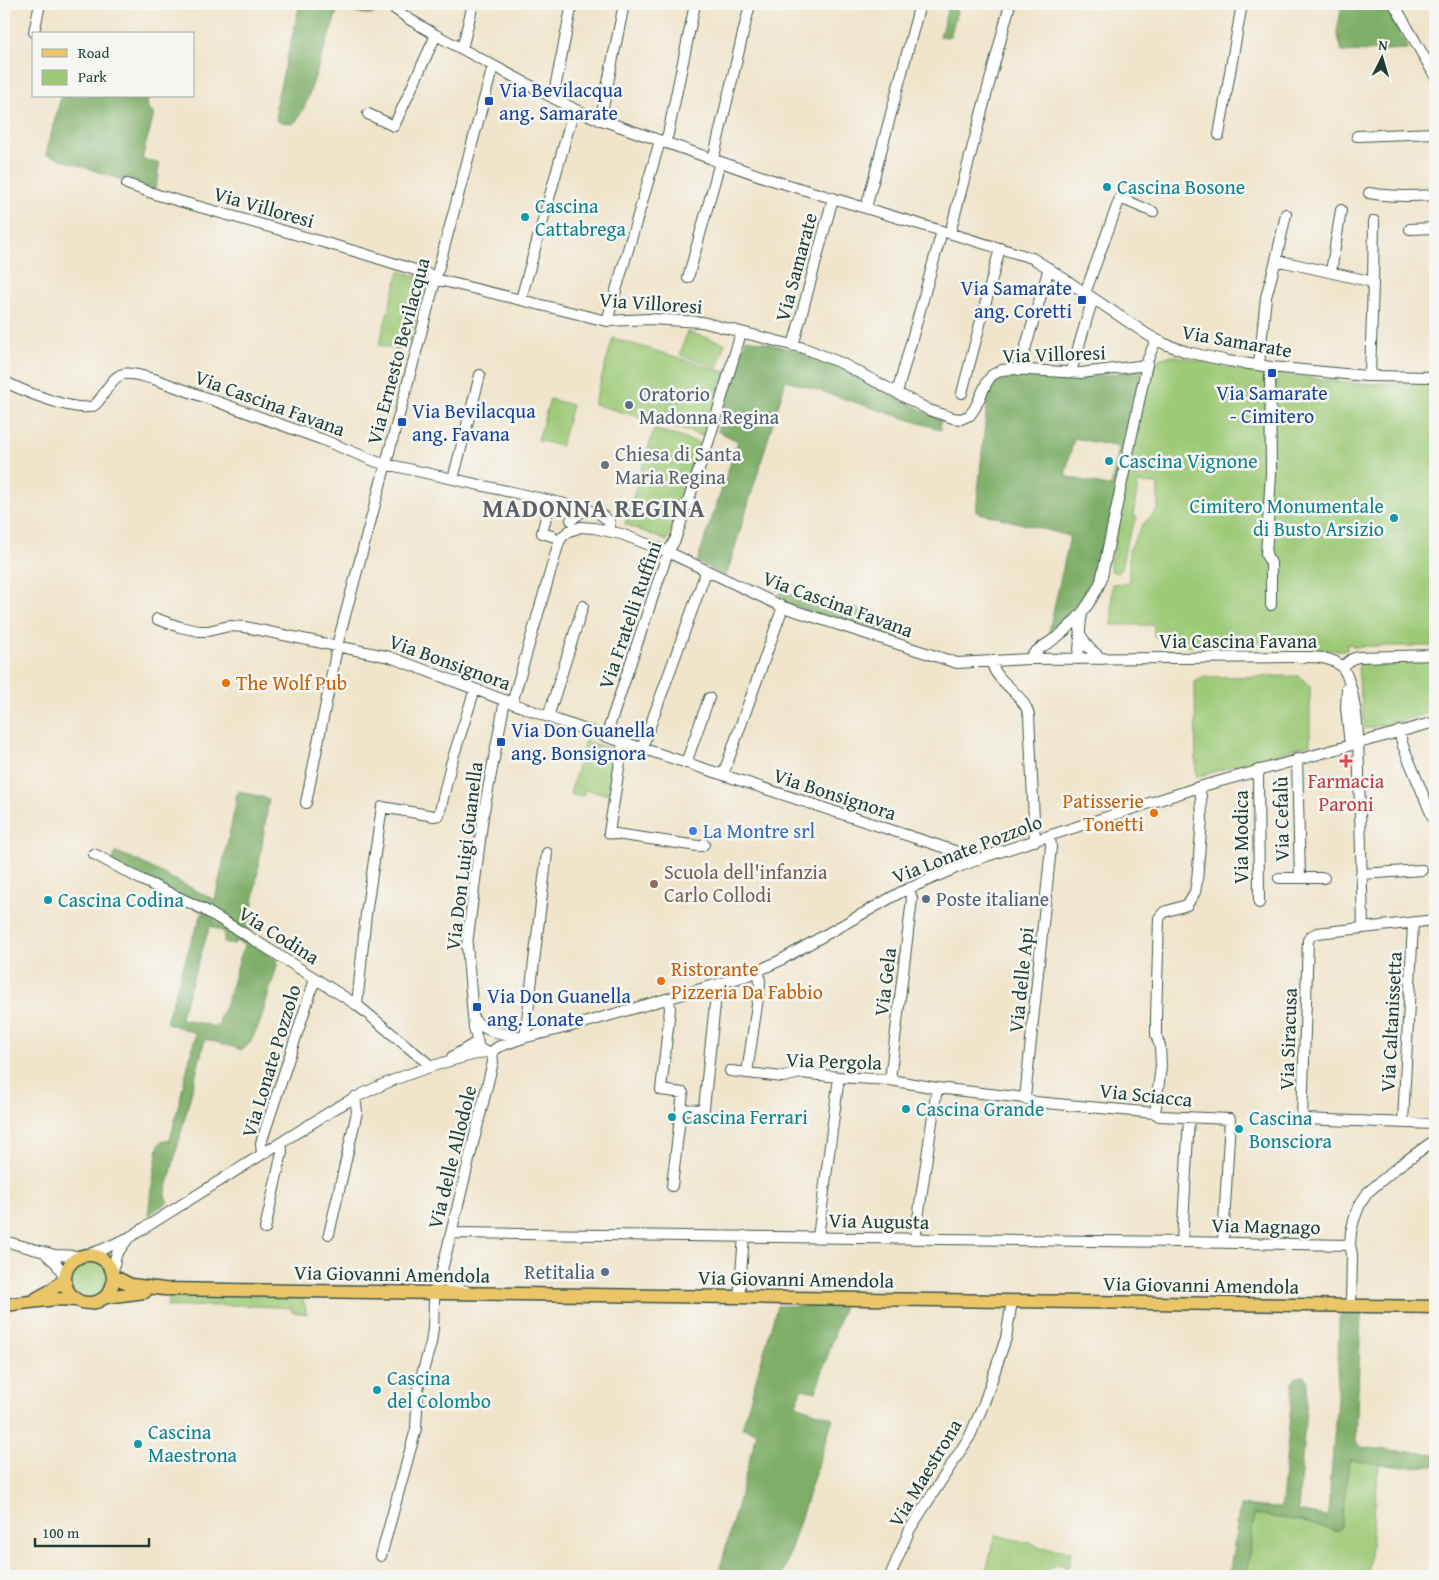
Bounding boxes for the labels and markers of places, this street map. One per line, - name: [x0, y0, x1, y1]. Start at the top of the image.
- place label: Via Bevilacqua ang. Samarate: [499, 75, 623, 127]
- marker: Via Bevilacqua ang. Samarate: [483, 95, 495, 107]
- place label: Cascina Bosone: [1117, 172, 1245, 201]
- marker: Cascina Bosone: [1101, 181, 1113, 193]
- place label: Cascina Cattabrega: [535, 191, 627, 243]
- marker: Cascina Cattabrega: [519, 211, 531, 223]
- place label: Via Samarate ang. Coretti: [960, 273, 1072, 325]
- marker: Via Samarate ang. Coretti: [1076, 294, 1088, 306]
- marker: Via Samarate - Cimitero: [1266, 367, 1278, 379]
- place label: Via Samarate - Cimitero: [1216, 378, 1328, 430]
- place label: Oratorio Madonna Regina: [639, 379, 780, 431]
- place label: Via Bevilacqua ang. Favana: [412, 396, 536, 448]
- marker: Oratorio Madonna Regina: [623, 399, 635, 411]
- marker: Via Bevilacqua ang. Favana: [396, 416, 408, 428]
- place label: Chiesa di Santa Maria Regina: [615, 439, 742, 491]
- place label: Cascina Vignone: [1119, 446, 1258, 475]
- marker: Cascina Vignone: [1103, 455, 1115, 467]
- marker: Chiesa di Santa Maria Regina: [599, 459, 611, 471]
- place label: Cimitero Monumentale di Busto Arsizio: [1189, 491, 1384, 543]
- marker: Cimitero Monumentale di Busto Arsizio: [1388, 512, 1400, 524]
- place label: The Wolf Pub: [236, 668, 347, 697]
- marker: The Wolf Pub: [220, 677, 232, 689]
- place label: Via Don Guanella ang. Bonsignora: [511, 715, 655, 767]
- marker: Via Don Guanella ang. Bonsignora: [495, 736, 507, 748]
- marker: Farmacia Paroni: [1340, 755, 1352, 767]
- place label: Farmacia Paroni: [1308, 766, 1385, 818]
- place label: Patisserie Tonetti: [1063, 786, 1144, 838]
- marker: Patisserie Tonetti: [1148, 807, 1160, 819]
- place label: La Montre srl: [703, 816, 815, 845]
- marker: La Montre srl: [687, 825, 699, 837]
- place label: Scuola dell'infanzia Carlo Collodi: [664, 857, 828, 909]
- marker: Scuola dell'infanzia Carlo Collodi: [648, 878, 660, 890]
- place label: Poste italiane: [936, 884, 1049, 913]
- place label: Cascina Codina: [58, 885, 184, 914]
- marker: Poste italiane: [920, 893, 932, 905]
- marker: Cascina Codina: [42, 894, 54, 906]
- place label: Ristorante Pizzeria Da Fabbio: [671, 954, 823, 1006]
- marker: Ristorante Pizzeria Da Fabbio: [655, 975, 667, 987]
- place label: Via Don Guanella ang. Lonate: [487, 981, 631, 1033]
- marker: Via Don Guanella ang. Lonate: [471, 1001, 483, 1013]
- place label: Cascina Grande: [916, 1094, 1044, 1123]
- place label: Cascina Ferrari: [682, 1102, 808, 1131]
- marker: Cascina Grande: [900, 1103, 912, 1115]
- place label: Cascina Bonsciora: [1249, 1103, 1332, 1155]
- marker: Cascina Ferrari: [666, 1111, 678, 1123]
- marker: Cascina Bonsciora: [1233, 1123, 1245, 1135]
- place label: Retitalia: [524, 1257, 596, 1286]
- marker: Retitalia: [599, 1266, 611, 1278]
- place label: Cascina del Colombo: [387, 1363, 491, 1415]
- marker: Cascina del Colombo: [371, 1384, 383, 1396]
- place label: Cascina Maestrona: [148, 1417, 238, 1469]
- marker: Cascina Maestrona: [132, 1438, 144, 1450]

